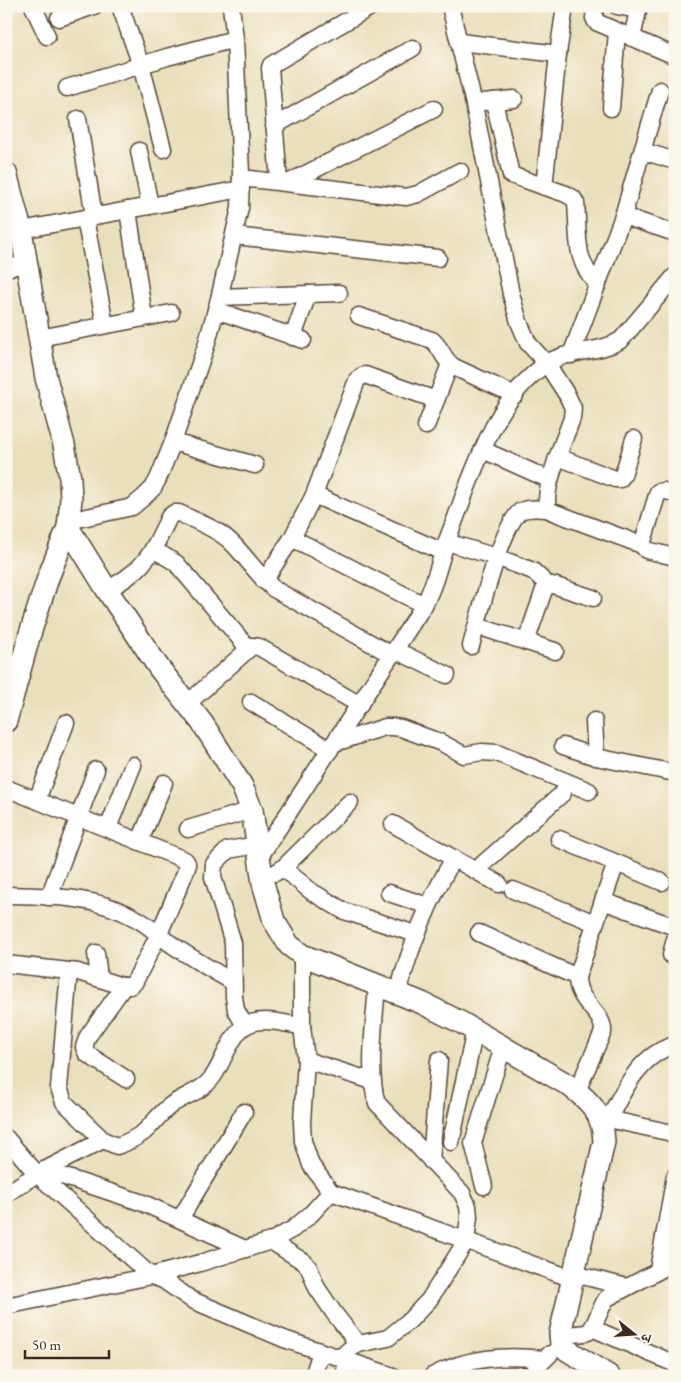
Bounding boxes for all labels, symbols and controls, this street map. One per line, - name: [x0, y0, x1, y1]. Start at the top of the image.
- north arrow: [608, 1310, 658, 1360]
- scale bar: [25, 1327, 109, 1359]
- text: उ: [637, 1331, 656, 1345]
- text: 50 m: [32, 1335, 61, 1354]

